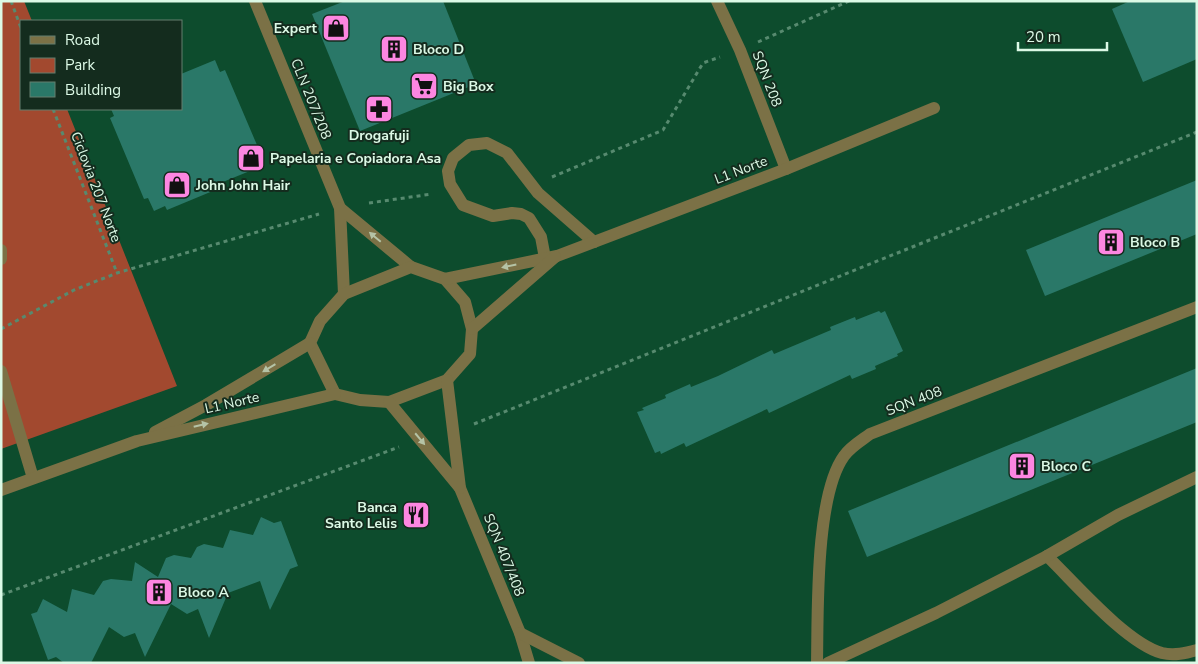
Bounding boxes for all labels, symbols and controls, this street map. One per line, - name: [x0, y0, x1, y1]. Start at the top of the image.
- shop icon: Expert: [321, 13, 351, 43]
- place label: Expert: [274, 19, 318, 38]
- legend: [20, 20, 182, 110]
- scale bar: [1018, 20, 1107, 52]
- text: 20 m: [1026, 27, 1061, 47]
- text: Road: [65, 30, 100, 50]
- building icon: Bloco D: [379, 34, 409, 64]
- place label: Bloco D: [413, 40, 464, 59]
- street label: SQN 208: [748, 48, 786, 110]
- text: Park: [65, 55, 95, 75]
- street label: CLN 207/208: [286, 56, 336, 142]
- supermarket icon: Big Box: [409, 71, 439, 101]
- place label: Big Box: [443, 77, 494, 96]
- text: Building: [65, 80, 121, 100]
- pharmacy icon: Drogafuji: [364, 94, 394, 124]
- place label: Drogafuji: [349, 126, 409, 145]
- street label: Ciclovia 207 Norte: [66, 129, 126, 245]
- shop icon: Papelaria e Copiadora Asa: [236, 143, 266, 173]
- place label: Papelaria e Copiadora Asa: [270, 149, 441, 168]
- street label: L1 Norte: [712, 151, 770, 189]
- shop icon: John John Hair: [162, 170, 192, 200]
- place label: John John Hair: [195, 176, 290, 195]
- building icon: Bloco B: [1096, 227, 1126, 257]
- one-way arrow: [369, 232, 382, 243]
- place label: Bloco B: [1130, 233, 1180, 252]
- one-way arrow: [502, 262, 517, 270]
- one-way arrow: [262, 363, 275, 372]
- street label: SQN 408: [883, 382, 945, 420]
- street label: L1 Norte: [203, 388, 261, 418]
- one-way arrow: [194, 421, 209, 429]
- one-way arrow: [415, 433, 426, 446]
- building icon: Bloco C: [1007, 451, 1037, 481]
- place label: Bloco C: [1041, 457, 1091, 476]
- place label: Banca Santo Lelis: [325, 498, 397, 533]
- restaurant icon: Banca Santo Lelis: [401, 500, 431, 530]
- street label: SQN 407/408: [479, 511, 529, 599]
- building icon: Bloco A: [144, 577, 174, 607]
- place label: Bloco A: [178, 583, 229, 602]

